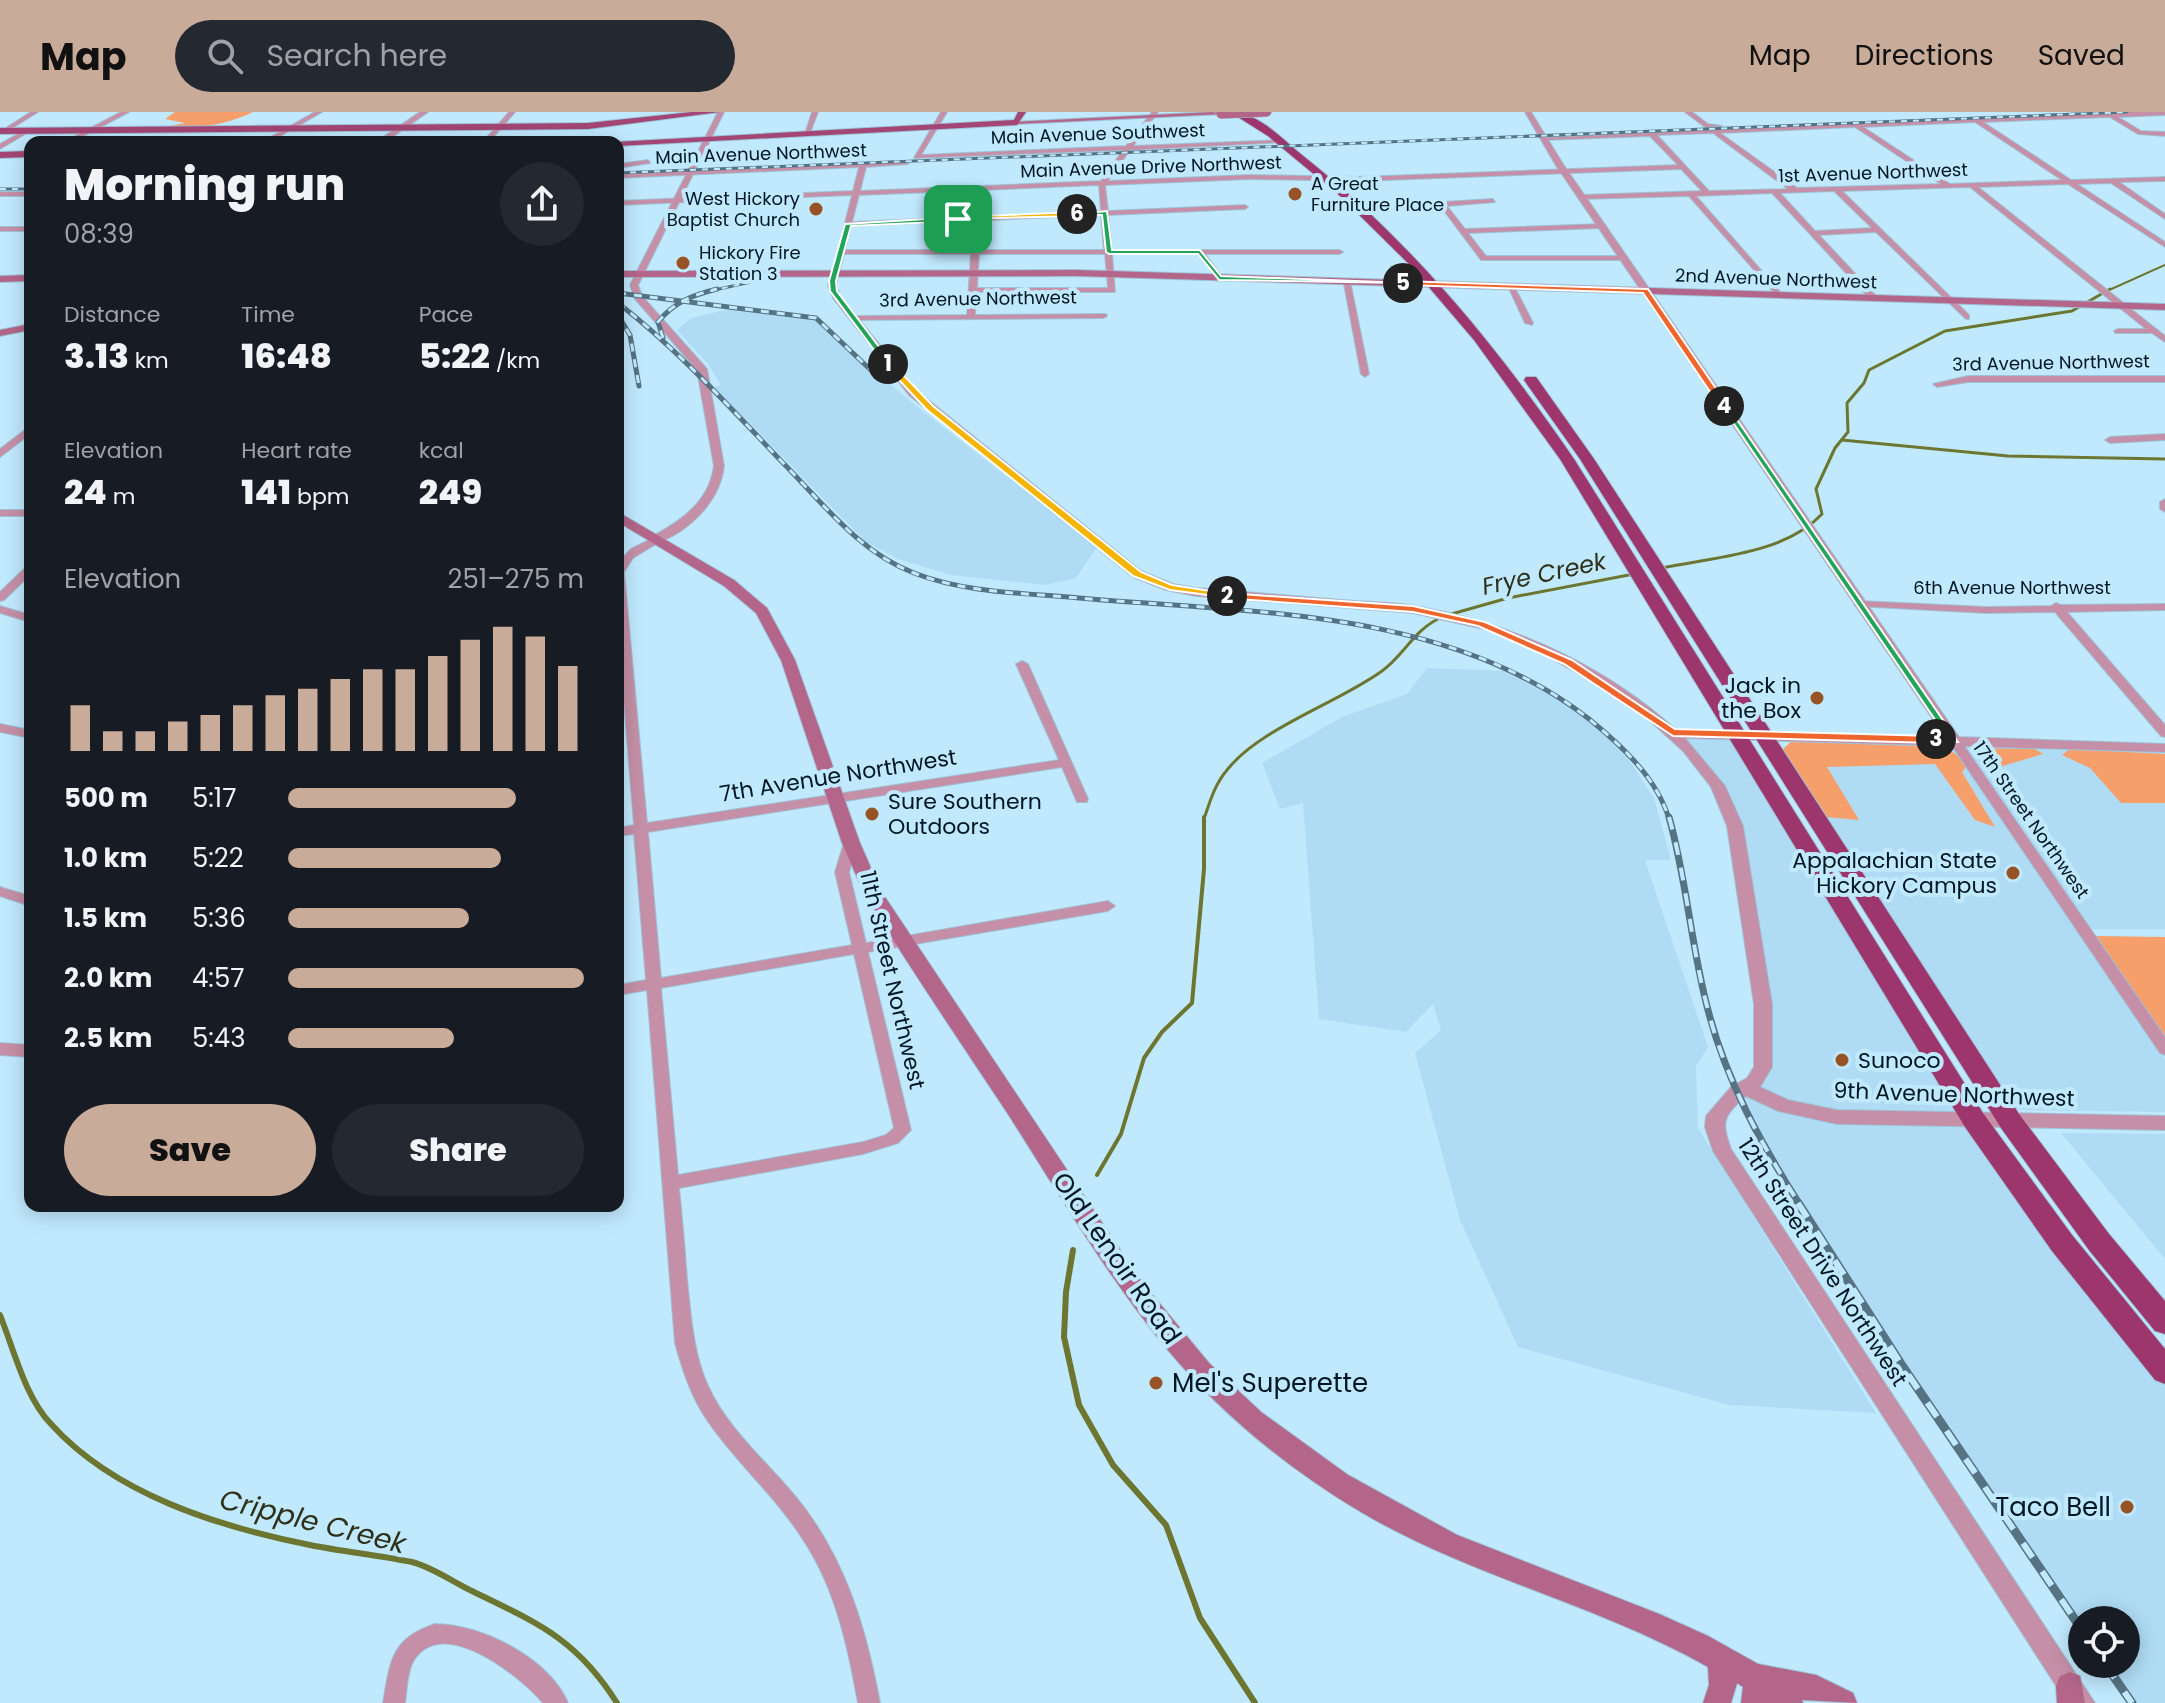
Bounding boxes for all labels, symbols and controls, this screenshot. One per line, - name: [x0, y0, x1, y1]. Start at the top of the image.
- search box: [175, 20, 735, 92]
- text: Map: [40, 30, 127, 83]
- icon: search: [203, 34, 247, 78]
- text: Search here: [267, 34, 447, 77]
- text: Map: [1749, 36, 1811, 75]
- text: Directions: [1855, 36, 1994, 75]
- text: Saved: [2038, 36, 2125, 75]
- street label: Main Avenue Southwest: [990, 117, 1206, 150]
- street label: Main Avenue Northwest: [655, 137, 867, 170]
- street label: Main Avenue Drive Northwest: [1020, 149, 1282, 184]
- text: Morning run: [64, 154, 345, 215]
- street label: 1st Avenue Northwest: [1778, 157, 1968, 188]
- button: share: [500, 162, 584, 246]
- place label: A Great Furniture Place: [1311, 171, 1444, 217]
- pin: [924, 185, 992, 253]
- marker: A Great Furniture Place: [1286, 185, 1304, 203]
- place label: West Hickory Baptist Church: [667, 186, 800, 232]
- pin: 6: [1057, 194, 1097, 234]
- icon: arrive: [936, 197, 980, 241]
- text: 6: [1070, 198, 1084, 229]
- marker: West Hickory Baptist Church: [807, 200, 825, 218]
- text: 08:39: [64, 216, 134, 252]
- place label: Hickory Fire Station 3: [699, 240, 801, 286]
- marker: Hickory Fire Station 3: [674, 254, 692, 272]
- street label: 2nd Avenue Northwest: [1675, 262, 1877, 295]
- pin: 5: [1383, 263, 1423, 303]
- text: 5: [1396, 267, 1410, 298]
- street label: 3rd Avenue Northwest: [879, 284, 1077, 313]
- text: Distance: [64, 299, 160, 330]
- text: Time: [241, 299, 295, 330]
- text: Pace: [419, 299, 473, 330]
- text: 3.13: [64, 332, 129, 380]
- text: 16:48: [241, 332, 332, 380]
- text: 5:22: [419, 332, 490, 380]
- pin: 1: [868, 344, 908, 384]
- text: km: [129, 345, 169, 376]
- text: /km: [490, 345, 540, 376]
- text: 1: [884, 348, 892, 379]
- street label: 3rd Avenue Northwest: [1952, 348, 2150, 377]
- pin: 4: [1704, 386, 1744, 426]
- text: 4: [1717, 390, 1731, 421]
- text: Elevation: [64, 435, 163, 466]
- text: Heart rate: [241, 435, 352, 466]
- text: kcal: [419, 435, 464, 466]
- text: 24: [64, 468, 107, 516]
- text: 141: [241, 468, 291, 516]
- text: 249: [419, 468, 482, 516]
- text: m: [107, 481, 135, 512]
- text: bpm: [291, 481, 349, 512]
- water label: Frye Creek: [1479, 544, 1611, 603]
- text: Elevation: [64, 561, 181, 597]
- text: 251–275 m: [448, 561, 584, 597]
- street label: 6th Avenue Northwest: [1913, 575, 2111, 600]
- pin: 2: [1207, 576, 1247, 616]
- text: 2: [1221, 580, 1233, 611]
- place label: Jack in the Box: [1721, 670, 1801, 726]
- marker: Jack in the Box: [1808, 689, 1826, 707]
- pin: 3: [1916, 719, 1956, 759]
- text: 3: [1929, 723, 1943, 754]
- street label: 17th Street Northwest: [1968, 736, 2095, 903]
- street label: 7th Avenue Northwest: [717, 741, 959, 810]
- text: 500 m: [64, 780, 148, 816]
- text: 5:17: [192, 780, 236, 816]
- place label: Sure Southern Outdoors: [888, 786, 1042, 842]
- marker: Sure Southern Outdoors: [863, 805, 881, 823]
- text: 1.0 km: [64, 840, 147, 876]
- text: 5:22: [192, 840, 244, 876]
- place label: Appalachian State Hickory Campus: [1792, 845, 1997, 901]
- marker: Appalachian State Hickory Campus: [2004, 864, 2022, 882]
- street label: 11th Street Northwest: [852, 868, 933, 1092]
- text: 1.5 km: [64, 900, 147, 936]
- text: 5:36: [192, 900, 246, 936]
- text: 2.0 km: [64, 960, 152, 996]
- text: 4:57: [192, 960, 244, 996]
- text: 2.5 km: [64, 1020, 152, 1056]
- text: 5:43: [192, 1020, 246, 1056]
- place label: Sunoco: [1858, 1045, 1941, 1076]
- marker: Sunoco: [1833, 1051, 1851, 1069]
- street label: 9th Avenue Northwest: [1833, 1075, 2075, 1114]
- button: Save: [64, 1104, 316, 1196]
- button: Share: [332, 1104, 584, 1196]
- street label: 12th Street Drive Northwest: [1731, 1132, 1915, 1392]
- street label: Old Lenoir Road: [1044, 1165, 1190, 1351]
- place label: Mel's Superette: [1172, 1365, 1368, 1401]
- marker: Mel's Superette: [1147, 1374, 1165, 1392]
- water label: Cripple Creek: [216, 1480, 412, 1564]
- place label: Taco Bell: [1995, 1489, 2111, 1525]
- marker: Taco Bell: [2118, 1498, 2136, 1516]
- map controls: [2068, 1606, 2140, 1678]
- button: locate: [2068, 1606, 2140, 1678]

